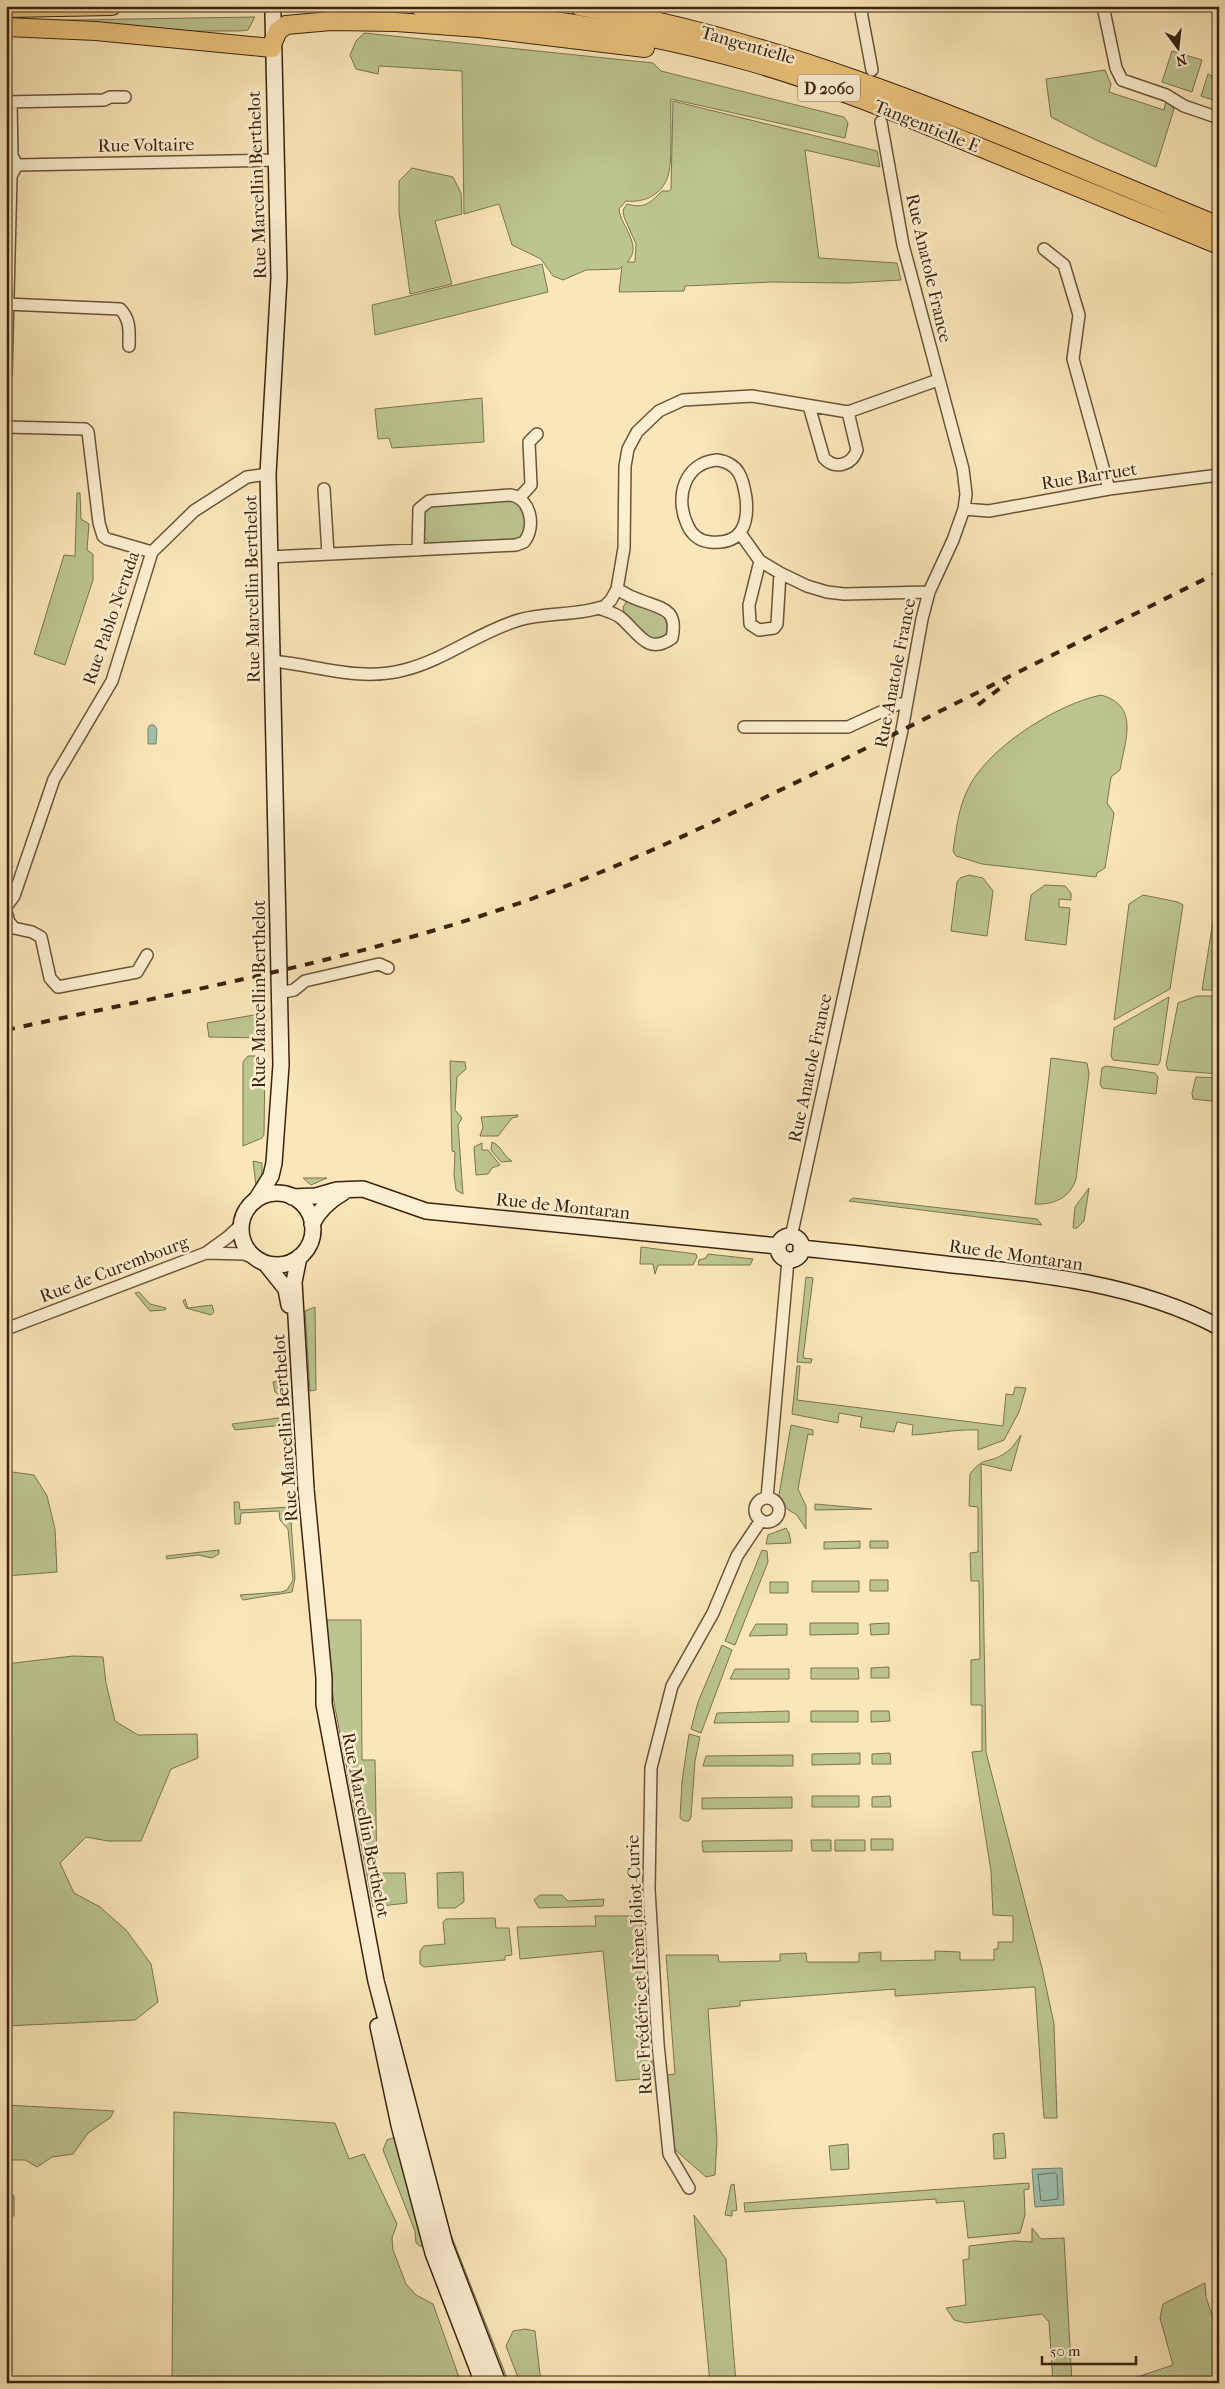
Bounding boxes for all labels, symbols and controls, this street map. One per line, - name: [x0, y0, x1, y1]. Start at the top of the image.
- street label: Tangentielle: [698, 22, 798, 69]
- north arrow: [1152, 22, 1202, 72]
- text: N: [1174, 50, 1189, 70]
- road number: D 2060: [798, 75, 860, 102]
- street label: Rue Marcellin Berthelot: [244, 90, 271, 279]
- street label: Tangentielle E: [871, 96, 983, 157]
- street label: Rue Voltaire: [97, 134, 195, 157]
- street label: Rue Anatole France: [901, 192, 956, 345]
- street label: Rue Barruet: [1040, 458, 1139, 494]
- street label: Rue Marcellin Berthelot: [240, 494, 265, 683]
- street label: Rue Pablo Neruda: [79, 548, 144, 688]
- street label: Rue Anatole France: [871, 596, 920, 750]
- street label: Rue Marcellin Berthelot: [249, 899, 270, 1088]
- street label: Rue Anatole France: [784, 992, 837, 1145]
- street label: Rue de Montaran: [495, 1189, 632, 1224]
- street label: Rue de Curembourg: [37, 1231, 192, 1308]
- street label: Rue de Montaran: [948, 1236, 1085, 1275]
- street label: Rue Marcellin Berthelot: [268, 1333, 303, 1523]
- street label: Rue Marcellin Berthelot: [337, 1731, 394, 1920]
- street label: Rue Frédéric et Irène Joliot-Curie: [622, 1834, 657, 2096]
- scale bar: [1042, 2334, 1136, 2366]
- text: 50 m: [1050, 2342, 1081, 2360]

